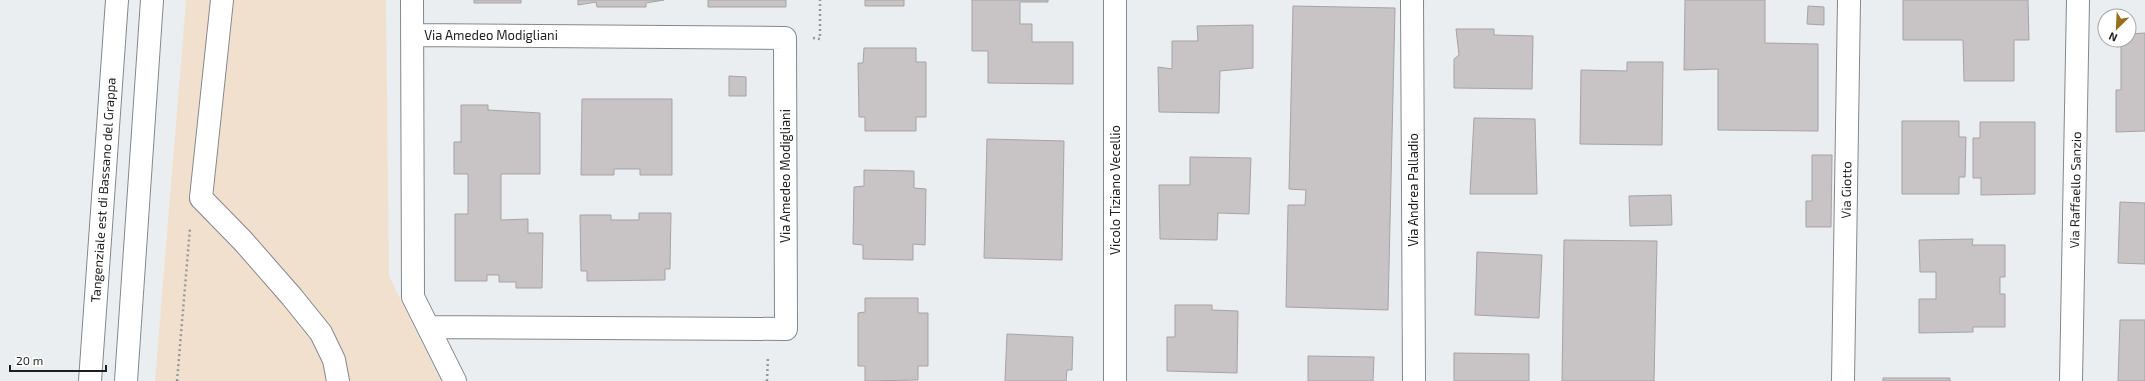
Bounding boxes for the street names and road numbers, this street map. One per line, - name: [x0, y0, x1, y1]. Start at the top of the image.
- street label: Via Amedeo Modigliani: [424, 27, 558, 43]
- street label: Tangenziale est di Bassano del Grappa: [87, 77, 119, 303]
- street label: Via Amedeo Modigliani: [777, 109, 793, 243]
- street label: Vicolo Tiziano Vecellio: [1107, 125, 1123, 255]
- street label: Via Raffaello Sanzio: [2066, 131, 2084, 249]
- street label: Via Andrea Palladio: [1405, 133, 1421, 247]
- street label: Via Giotto: [1838, 161, 1854, 219]

